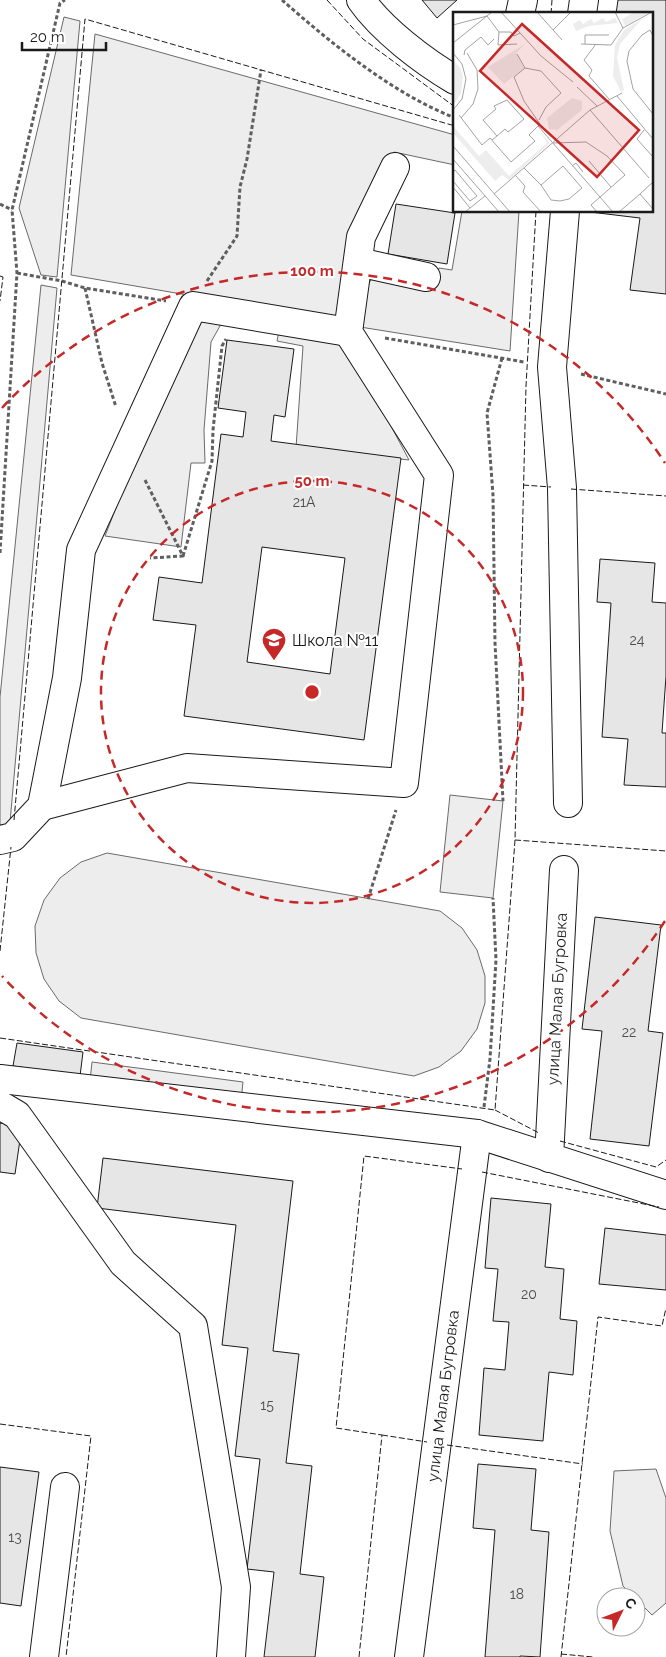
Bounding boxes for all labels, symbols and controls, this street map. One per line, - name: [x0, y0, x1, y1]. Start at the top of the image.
- inset map: [453, 12, 654, 212]
- scale bar: [22, 20, 106, 52]
- text: 20 m: [30, 28, 65, 46]
- text: 100 m: [290, 262, 334, 280]
- text: 50 m: [294, 472, 330, 490]
- house number: 21А: [293, 494, 316, 510]
- school or university icon: Школа №11: [261, 627, 287, 661]
- place label: Школа №11: [292, 631, 379, 650]
- house number: 24: [630, 632, 645, 648]
- centre of rings: [303, 683, 321, 701]
- street label: улица Малая Бугровка: [543, 912, 571, 1086]
- house number: 22: [622, 1024, 636, 1040]
- house number: 20: [521, 1286, 537, 1302]
- street label: улица Малая Бугровка: [423, 1309, 463, 1483]
- house number: 15: [260, 1397, 274, 1413]
- house number: 13: [8, 1529, 22, 1545]
- house number: 18: [510, 1586, 524, 1602]
- north arrow: [596, 1587, 646, 1637]
- text: С: [622, 1594, 640, 1613]

